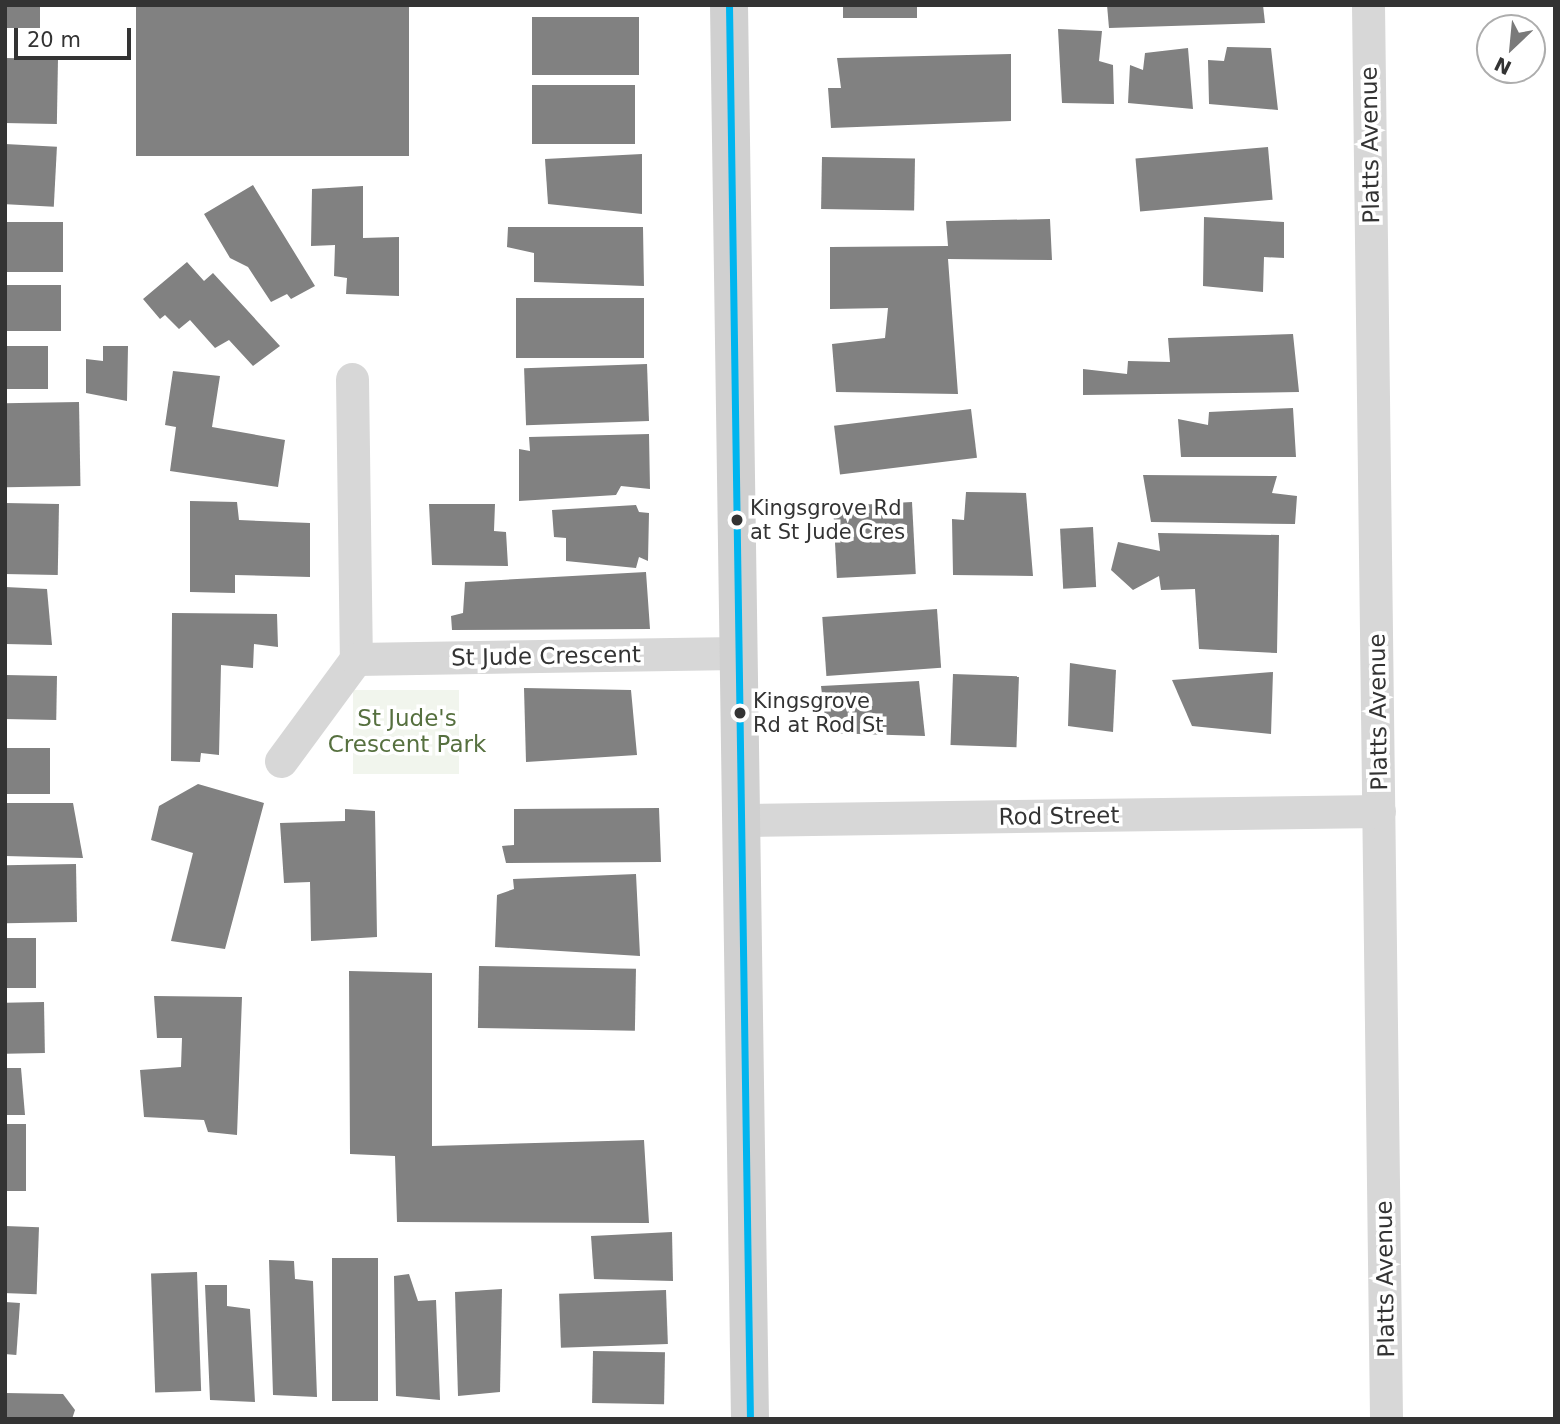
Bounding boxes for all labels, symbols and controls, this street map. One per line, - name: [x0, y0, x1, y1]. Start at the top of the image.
- scale bar: [18, 14, 135, 58]
- north arrow: [1476, 14, 1546, 84]
- text: 20 m: [27, 28, 81, 52]
- text: N: [1491, 53, 1515, 79]
- street label: Platts Avenue: [1355, 66, 1385, 224]
- place label: Kingsgrove Rd at St Jude Cres: [750, 495, 905, 545]
- marker: Kingsgrove Rd at St Jude Cres: [730, 513, 744, 527]
- street label: Platts Avenue: [1363, 633, 1393, 791]
- street label: St Jude Crescent: [451, 641, 641, 671]
- place label: Kingsgrove Rd at Rod St: [753, 688, 883, 738]
- park label: St Jude's Crescent Park: [328, 704, 486, 758]
- marker: Kingsgrove Rd at Rod St: [733, 706, 747, 720]
- street label: Rod Street: [998, 801, 1120, 831]
- street label: Platts Avenue: [1370, 1200, 1400, 1358]

